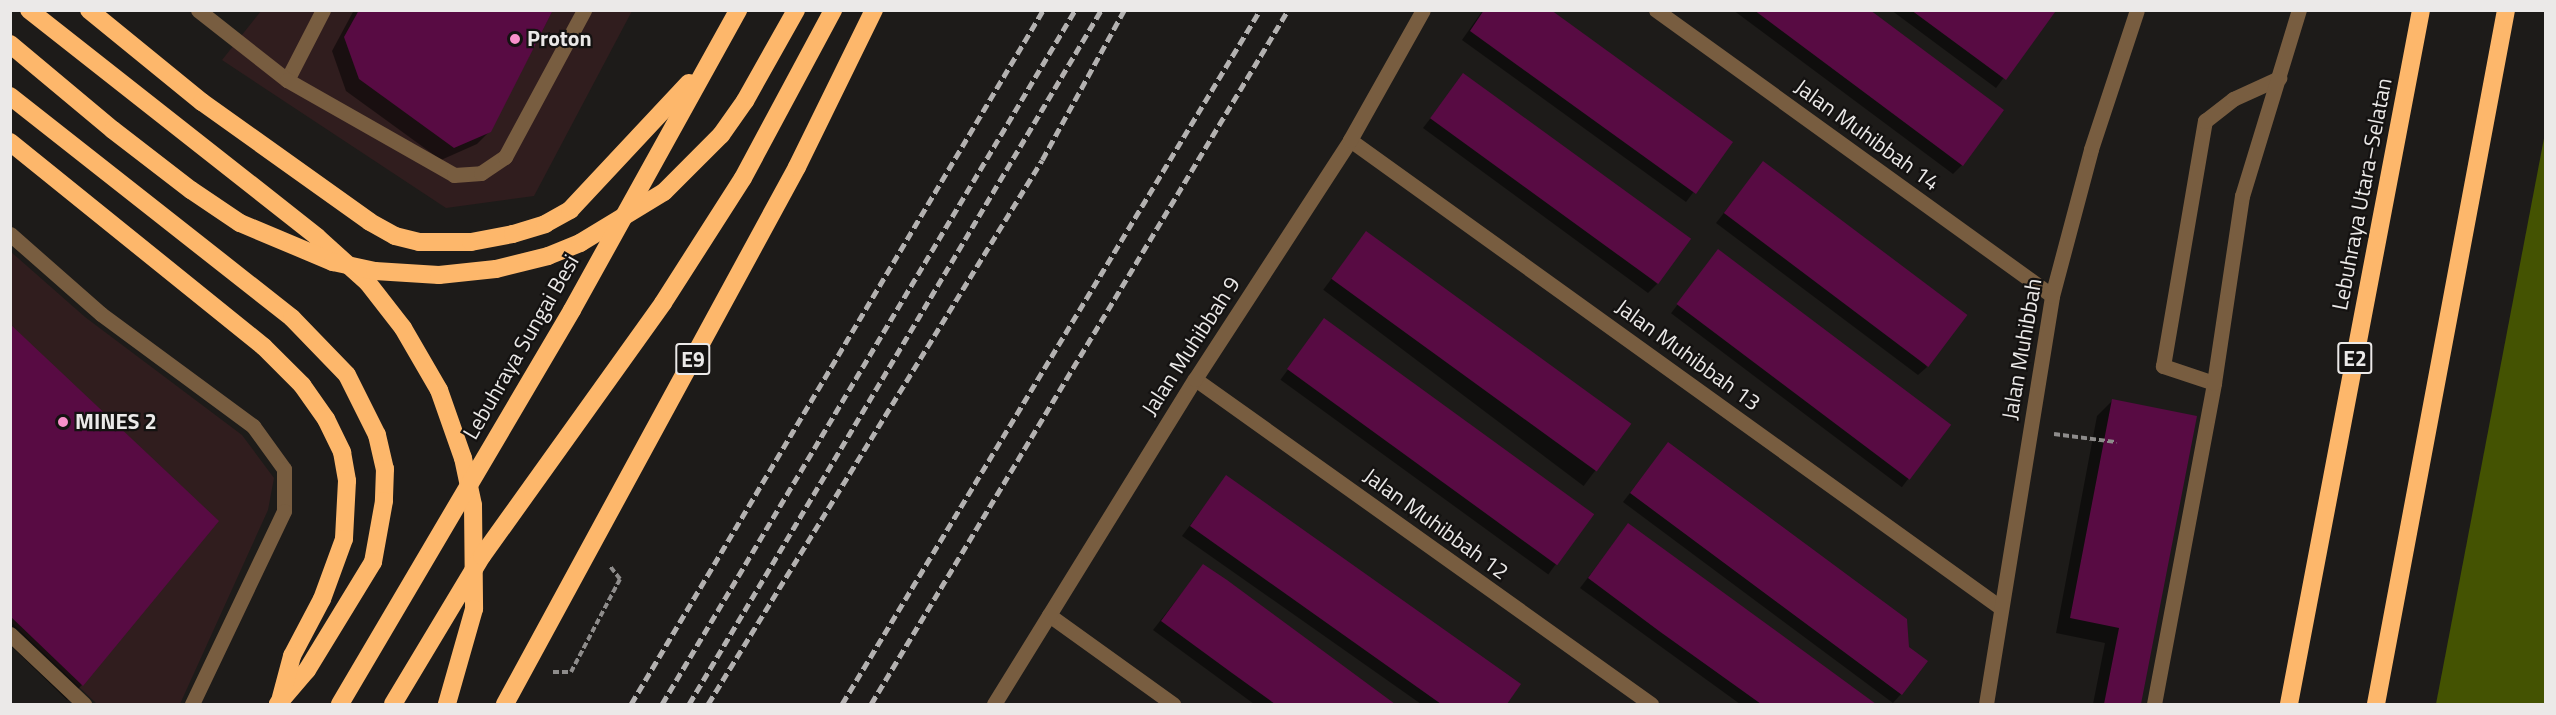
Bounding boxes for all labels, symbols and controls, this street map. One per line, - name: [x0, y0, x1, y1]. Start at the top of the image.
- place label: Proton: [527, 26, 592, 52]
- marker: Proton: [508, 32, 522, 46]
- street label: Jalan Muhibbah 14: [1790, 74, 1944, 196]
- street label: Lebuhraya Utara–Selatan: [2327, 76, 2397, 312]
- street label: Lebuhraya Sungai Besi: [457, 250, 585, 444]
- street label: Jalan Muhibbah 9: [1136, 272, 1246, 420]
- street label: Jalan Muhibbah: [1997, 276, 2047, 422]
- street label: Jalan Muhibbah 13: [1611, 294, 1765, 416]
- road number: E2: [2337, 340, 2373, 376]
- road number: E9: [675, 341, 711, 377]
- place label: MINES 2: [75, 409, 157, 435]
- marker: MINES 2: [56, 415, 70, 429]
- street label: Jalan Muhibbah 12: [1359, 463, 1513, 585]

